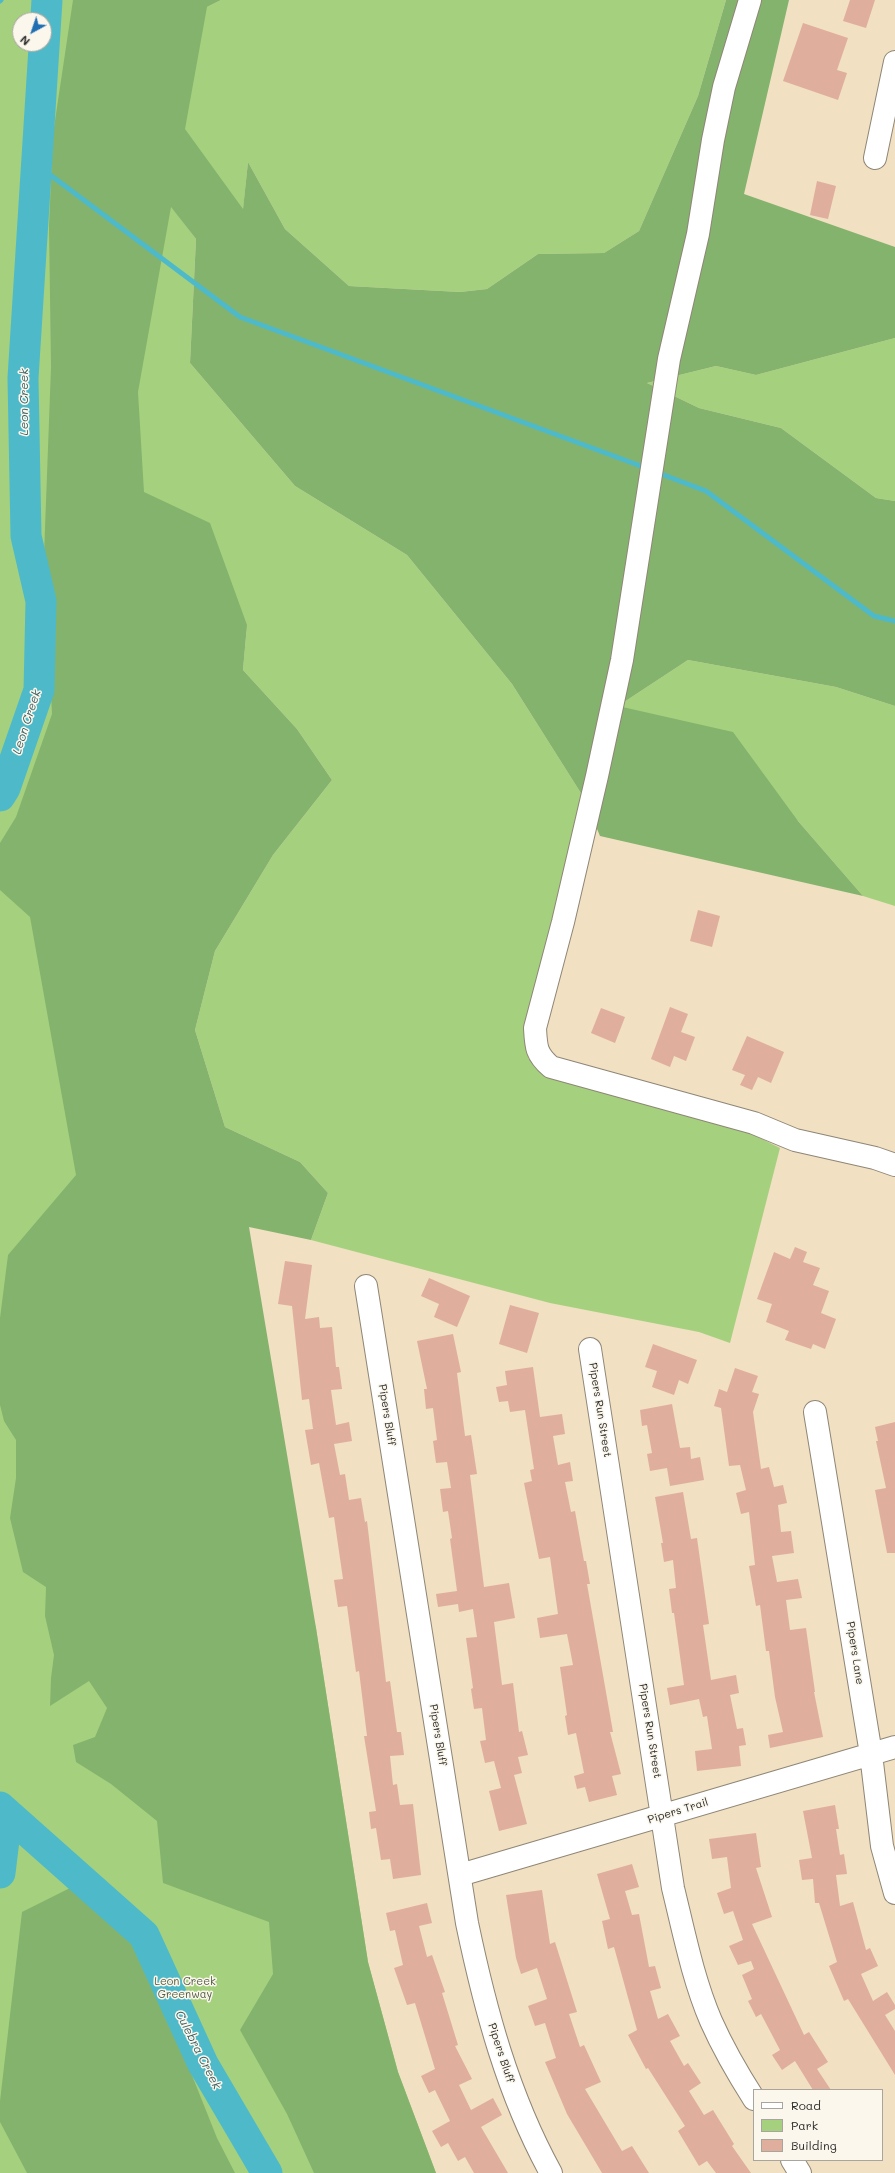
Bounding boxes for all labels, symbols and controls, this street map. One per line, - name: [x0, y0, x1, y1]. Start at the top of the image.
- north arrow: [12, 12, 52, 52]
- text: N: [17, 32, 33, 49]
- water label: Leon Creek: [17, 368, 31, 436]
- water label: Leon Creek: [10, 688, 44, 756]
- street label: Pipers Run Street: [586, 1362, 614, 1458]
- street label: Pipers Bluff: [376, 1383, 398, 1447]
- street label: Pipers Lane: [844, 1621, 866, 1685]
- street label: Pipers Run Street: [636, 1683, 664, 1779]
- street label: Pipers Bluff: [427, 1703, 449, 1767]
- street label: Pipers Trail: [646, 1796, 710, 1826]
- park label: Leon Creek Greenway: [154, 1975, 216, 2001]
- water label: Culebra Creek: [172, 2008, 224, 2092]
- street label: Pipers Bluff: [485, 2021, 517, 2085]
- legend: [753, 2089, 883, 2161]
- text: Road: [791, 2097, 821, 2113]
- text: Park: [791, 2117, 818, 2133]
- text: Building: [791, 2137, 837, 2153]

